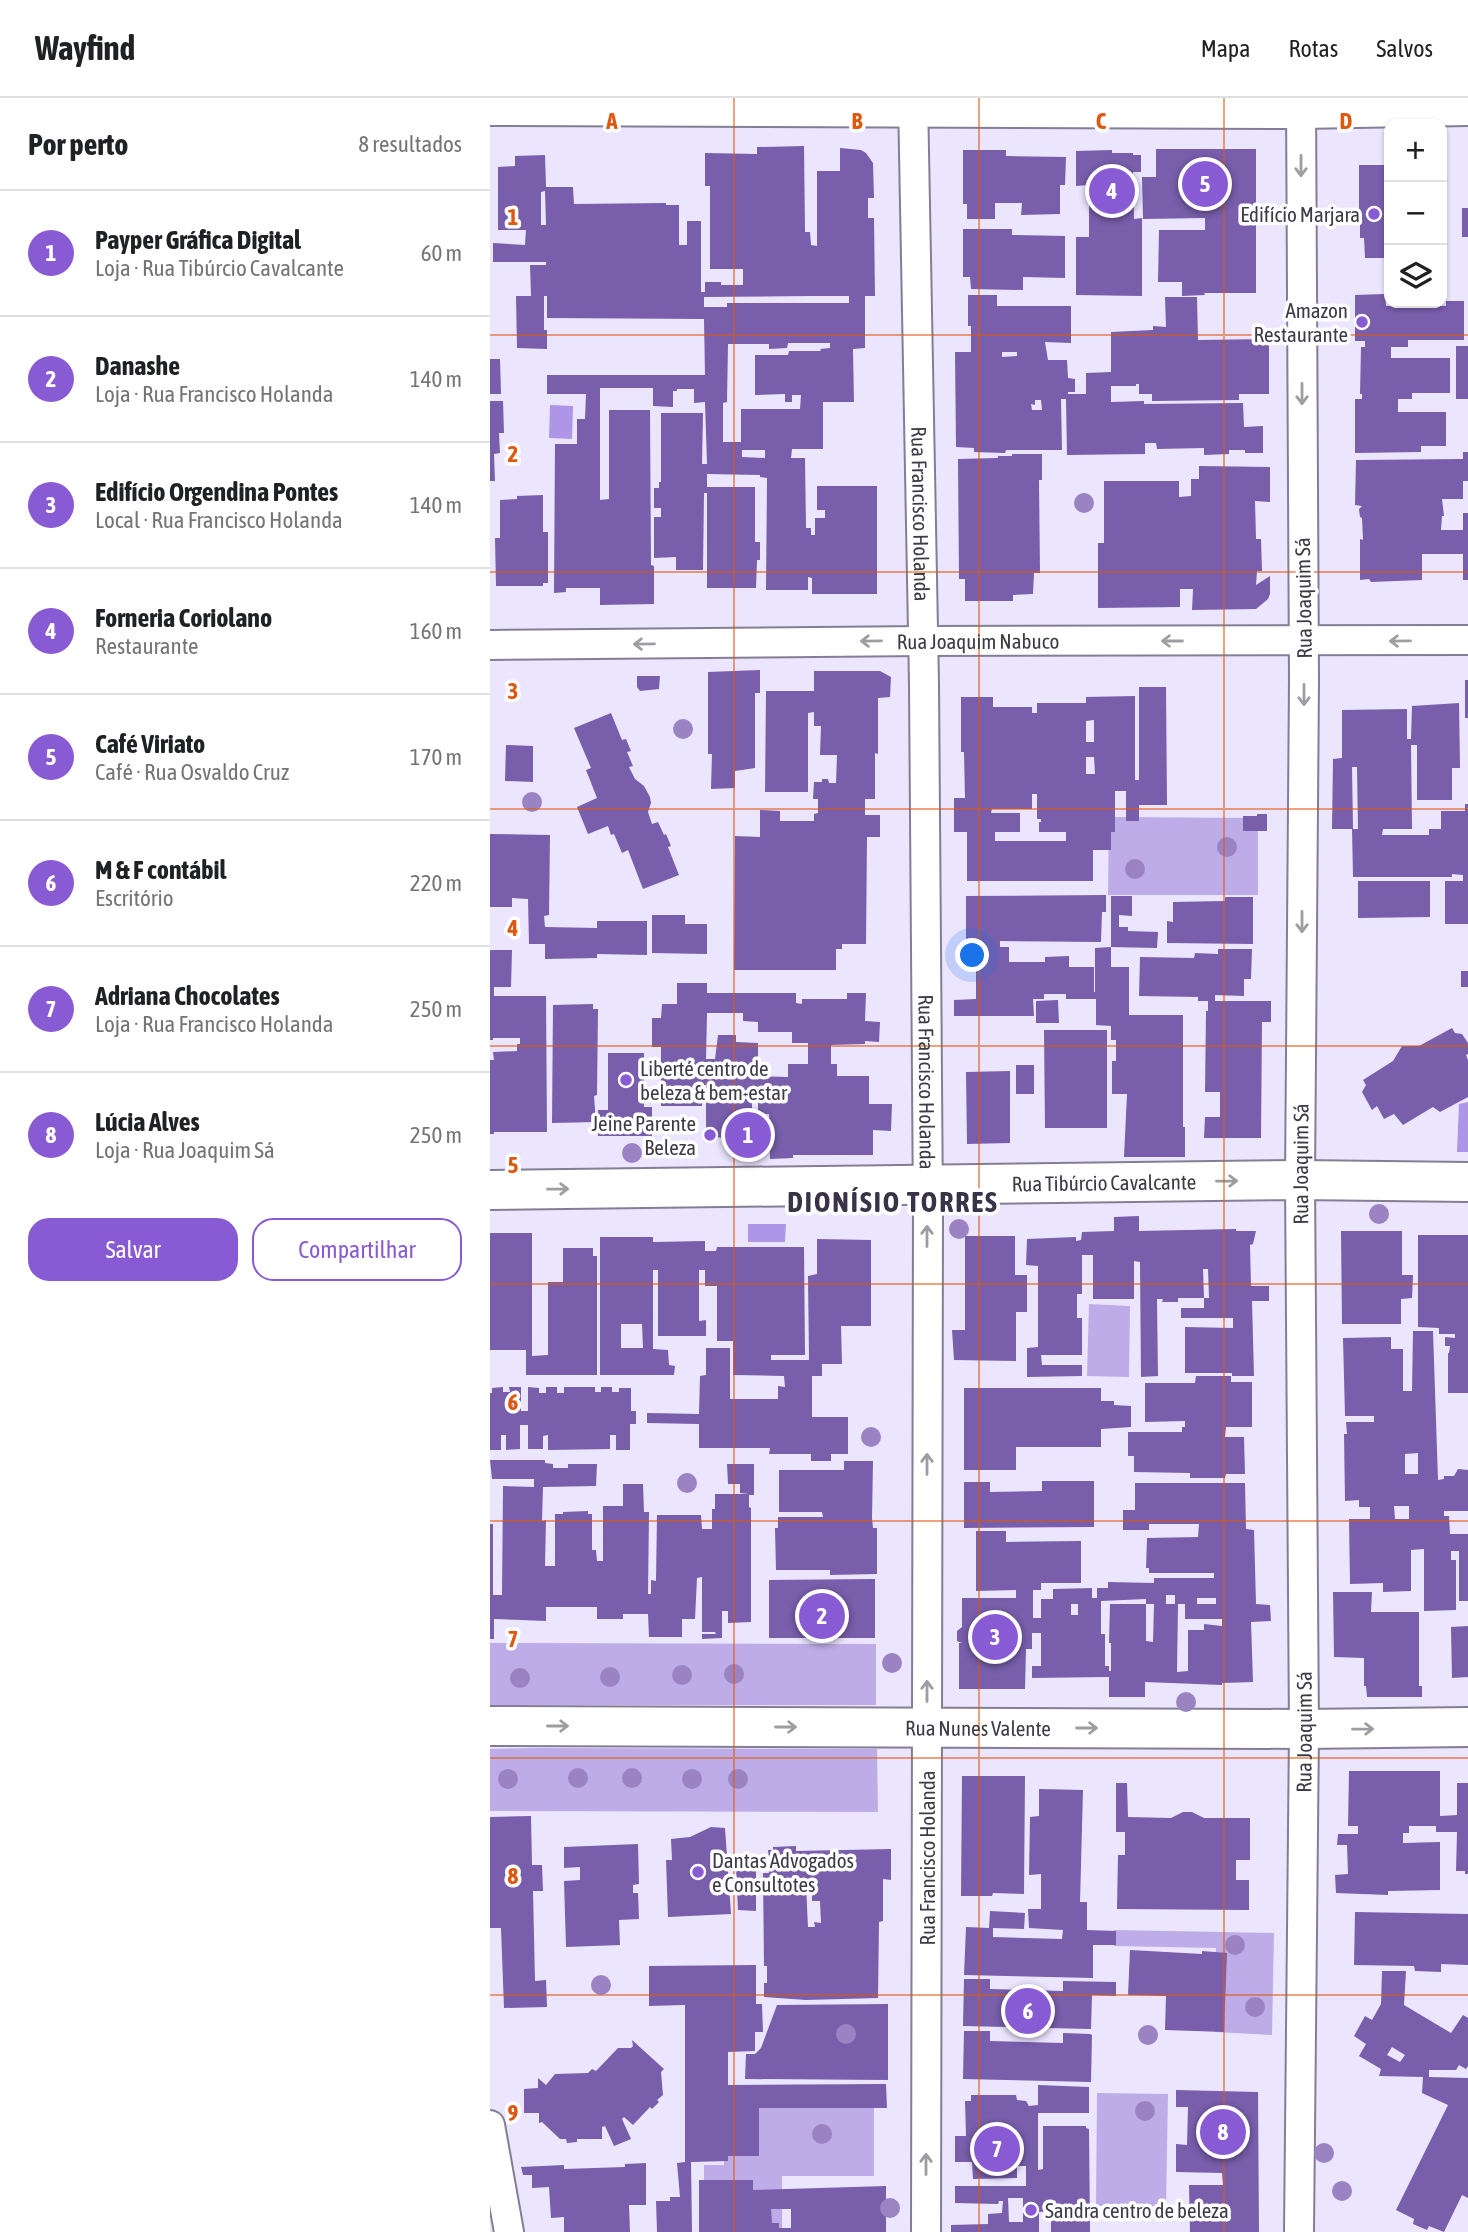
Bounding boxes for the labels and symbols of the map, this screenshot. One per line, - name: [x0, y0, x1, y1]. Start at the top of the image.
- text: A: [605, 108, 618, 134]
- text: B: [852, 108, 863, 134]
- text: C: [1096, 108, 1107, 134]
- text: D: [1340, 108, 1353, 134]
- one-way arrow: [1294, 154, 1308, 177]
- pin: 5: [1182, 158, 1228, 210]
- pin: 4: [1089, 165, 1135, 217]
- place label: Edifício Marjara: [1240, 202, 1360, 226]
- text: 1: [508, 204, 519, 230]
- marker: Edifício Marjara: [1366, 206, 1382, 222]
- place label: Amazon Restaurante: [1254, 298, 1348, 346]
- marker: Amazon Restaurante: [1354, 314, 1370, 330]
- one-way arrow: [1295, 382, 1309, 405]
- street label: Rua Francisco Holanda: [907, 426, 934, 602]
- text: 2: [508, 441, 518, 467]
- street label: Rua Joaquim Sá: [1290, 537, 1316, 659]
- street label: Rua Joaquim Nabuco: [897, 629, 1059, 653]
- one-way arrow: [1161, 634, 1184, 648]
- one-way arrow: [1389, 634, 1412, 648]
- one-way arrow: [860, 635, 883, 648]
- one-way arrow: [633, 637, 656, 651]
- text: 3: [508, 678, 518, 704]
- one-way arrow: [1297, 683, 1311, 706]
- one-way arrow: [1295, 910, 1309, 933]
- text: 4: [507, 915, 519, 941]
- your location: [955, 938, 989, 972]
- street label: Rua Francisco Holanda: [914, 994, 940, 1169]
- place label: Liberté centro de beleza & bem-estar: [640, 1056, 788, 1104]
- marker: Liberté centro de beleza & bem-estar: [618, 1072, 634, 1088]
- street label: Rua Joaquim Sá: [1288, 1103, 1313, 1225]
- pin: 1: [725, 1109, 771, 1161]
- place label: Jeine Parente Beleza: [591, 1111, 696, 1159]
- marker: Jeine Parente Beleza: [702, 1127, 718, 1143]
- text: 5: [508, 1152, 519, 1178]
- street label: Rua Tibúrcio Cavalcante: [1012, 1169, 1196, 1196]
- one-way arrow: [1215, 1174, 1238, 1188]
- one-way arrow: [546, 1182, 569, 1196]
- district label: DIONÍSIO TORRES: [787, 1186, 999, 1218]
- one-way arrow: [920, 1225, 934, 1248]
- text: 6: [508, 1389, 519, 1415]
- one-way arrow: [920, 1453, 934, 1476]
- pin: 2: [799, 1590, 845, 1642]
- pin: 3: [972, 1611, 1018, 1663]
- text: 7: [508, 1626, 518, 1652]
- street label: Rua Joaquim Sá: [1291, 1671, 1316, 1793]
- one-way arrow: [920, 1680, 934, 1703]
- street label: Rua Nunes Valente: [905, 1716, 1051, 1740]
- one-way arrow: [546, 1719, 569, 1733]
- one-way arrow: [774, 1720, 797, 1734]
- one-way arrow: [1075, 1721, 1098, 1735]
- one-way arrow: [1351, 1722, 1374, 1735]
- street label: Rua Francisco Holanda: [915, 1771, 939, 1945]
- place label: Dantas Advogados e Consultotes: [712, 1848, 854, 1896]
- text: 8: [508, 1863, 519, 1889]
- marker: Dantas Advogados e Consultotes: [690, 1864, 706, 1880]
- pin: 6: [1005, 1985, 1051, 2037]
- text: 9: [508, 2100, 519, 2126]
- pin: 8: [1200, 2106, 1246, 2158]
- pin: 7: [974, 2123, 1020, 2175]
- one-way arrow: [919, 2153, 933, 2176]
- place label: Sandra centro de beleza: [1045, 2198, 1229, 2222]
- marker: Sandra centro de beleza: [1023, 2202, 1039, 2218]

